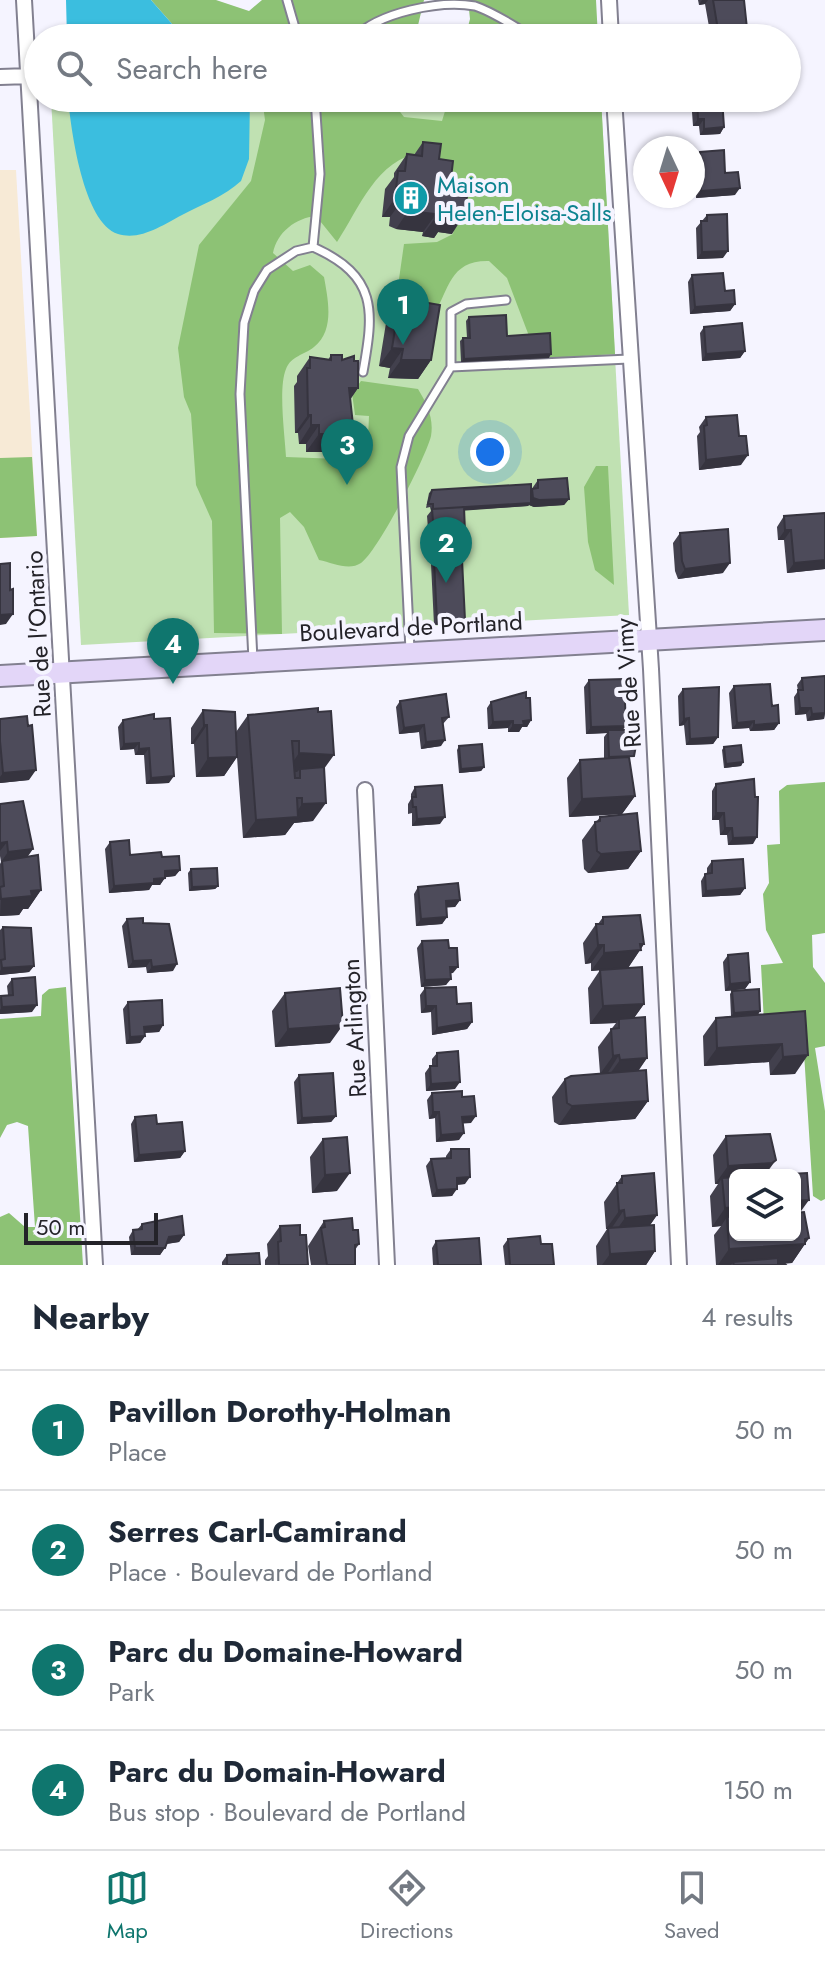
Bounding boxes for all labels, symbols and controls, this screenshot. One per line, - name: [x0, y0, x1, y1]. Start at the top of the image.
- search box: [24, 24, 801, 112]
- icon: search: [52, 46, 96, 90]
- text: Search here: [116, 47, 268, 90]
- north arrow: [633, 136, 705, 208]
- place label: Maison Helen-Eloisa-Salls: [437, 167, 612, 230]
- building icon: Maison Helen-Eloisa-Salls: [392, 179, 430, 217]
- pin: 1: [377, 279, 429, 345]
- pin: 3: [321, 419, 373, 485]
- your location: [470, 432, 510, 472]
- pin: 2: [420, 517, 472, 583]
- street label: Rue de l'Ontario: [16, 550, 60, 718]
- street label: Boulevard de Portland: [298, 604, 524, 650]
- street label: Rue de Vimy: [606, 616, 650, 749]
- pin: 4: [147, 618, 199, 684]
- street label: Rue Arlington: [333, 958, 375, 1098]
- map controls: [729, 1169, 801, 1241]
- button: layers: [729, 1169, 801, 1241]
- scale bar: [24, 1209, 158, 1245]
- text: 50 m: [36, 1211, 85, 1243]
- text: Nearby: [32, 1293, 149, 1342]
- text: 4 results: [701, 1298, 793, 1336]
- text: Pavillon Dorothy-Holman: [108, 1390, 451, 1433]
- text: 1: [51, 1411, 65, 1449]
- text: 50 m: [735, 1411, 793, 1449]
- text: Place: [108, 1433, 167, 1471]
- text: Serres Carl-Camirand: [108, 1510, 407, 1553]
- text: 2: [49, 1531, 67, 1569]
- text: 50 m: [735, 1531, 793, 1569]
- text: Place · Boulevard de Portland: [108, 1553, 433, 1591]
- text: Parc du Domaine-Howard: [108, 1630, 463, 1673]
- text: 3: [50, 1651, 66, 1689]
- text: 50 m: [735, 1651, 793, 1689]
- text: Park: [108, 1673, 154, 1711]
- text: Parc du Domain-Howard: [108, 1750, 446, 1793]
- text: 4: [49, 1771, 67, 1809]
- text: 150 m: [723, 1771, 793, 1809]
- text: Bus stop · Boulevard de Portland: [108, 1793, 466, 1831]
- tab: Map: [105, 1866, 149, 1946]
- tab: Directions: [360, 1866, 453, 1946]
- tab: Saved: [664, 1866, 720, 1946]

